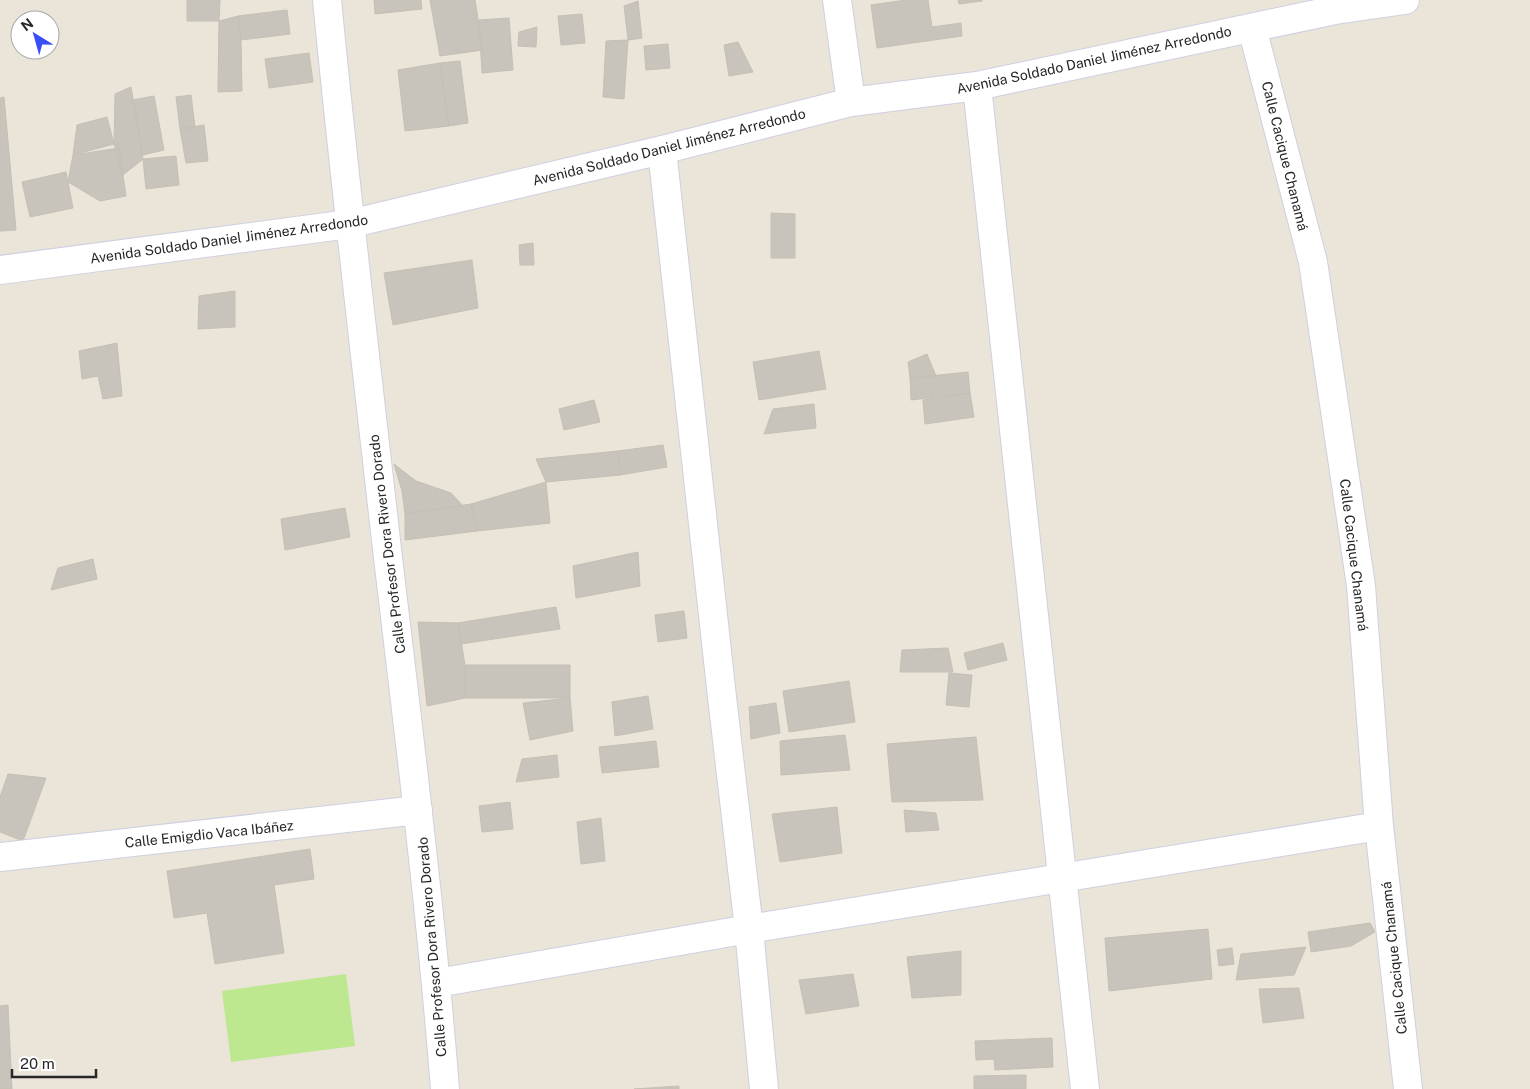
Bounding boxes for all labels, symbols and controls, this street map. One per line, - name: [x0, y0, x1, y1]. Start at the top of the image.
- north arrow: [10, 10, 60, 60]
- text: N: [18, 15, 36, 34]
- street label: Avenida Soldado Daniel Jiménez Arredondo: [955, 23, 1233, 97]
- street label: Calle Cacique Chanamá: [1259, 80, 1311, 232]
- street label: Avenida Soldado Daniel Jiménez Arredondo: [531, 105, 807, 189]
- street label: Avenida Soldado Daniel Jiménez Arredondo: [89, 212, 369, 266]
- street label: Calle Profesor Dora Rivero Dorado: [366, 433, 408, 655]
- street label: Calle Cacique Chanamá: [1337, 478, 1371, 632]
- street label: Calle Emigdio Vaca Ibáñez: [124, 817, 294, 851]
- street label: Calle Profesor Dora Rivero Dorado: [414, 836, 450, 1058]
- street label: Calle Cacique Chanamá: [1378, 881, 1410, 1035]
- scale bar: [12, 1046, 96, 1078]
- text: 20 m: [20, 1055, 55, 1072]

